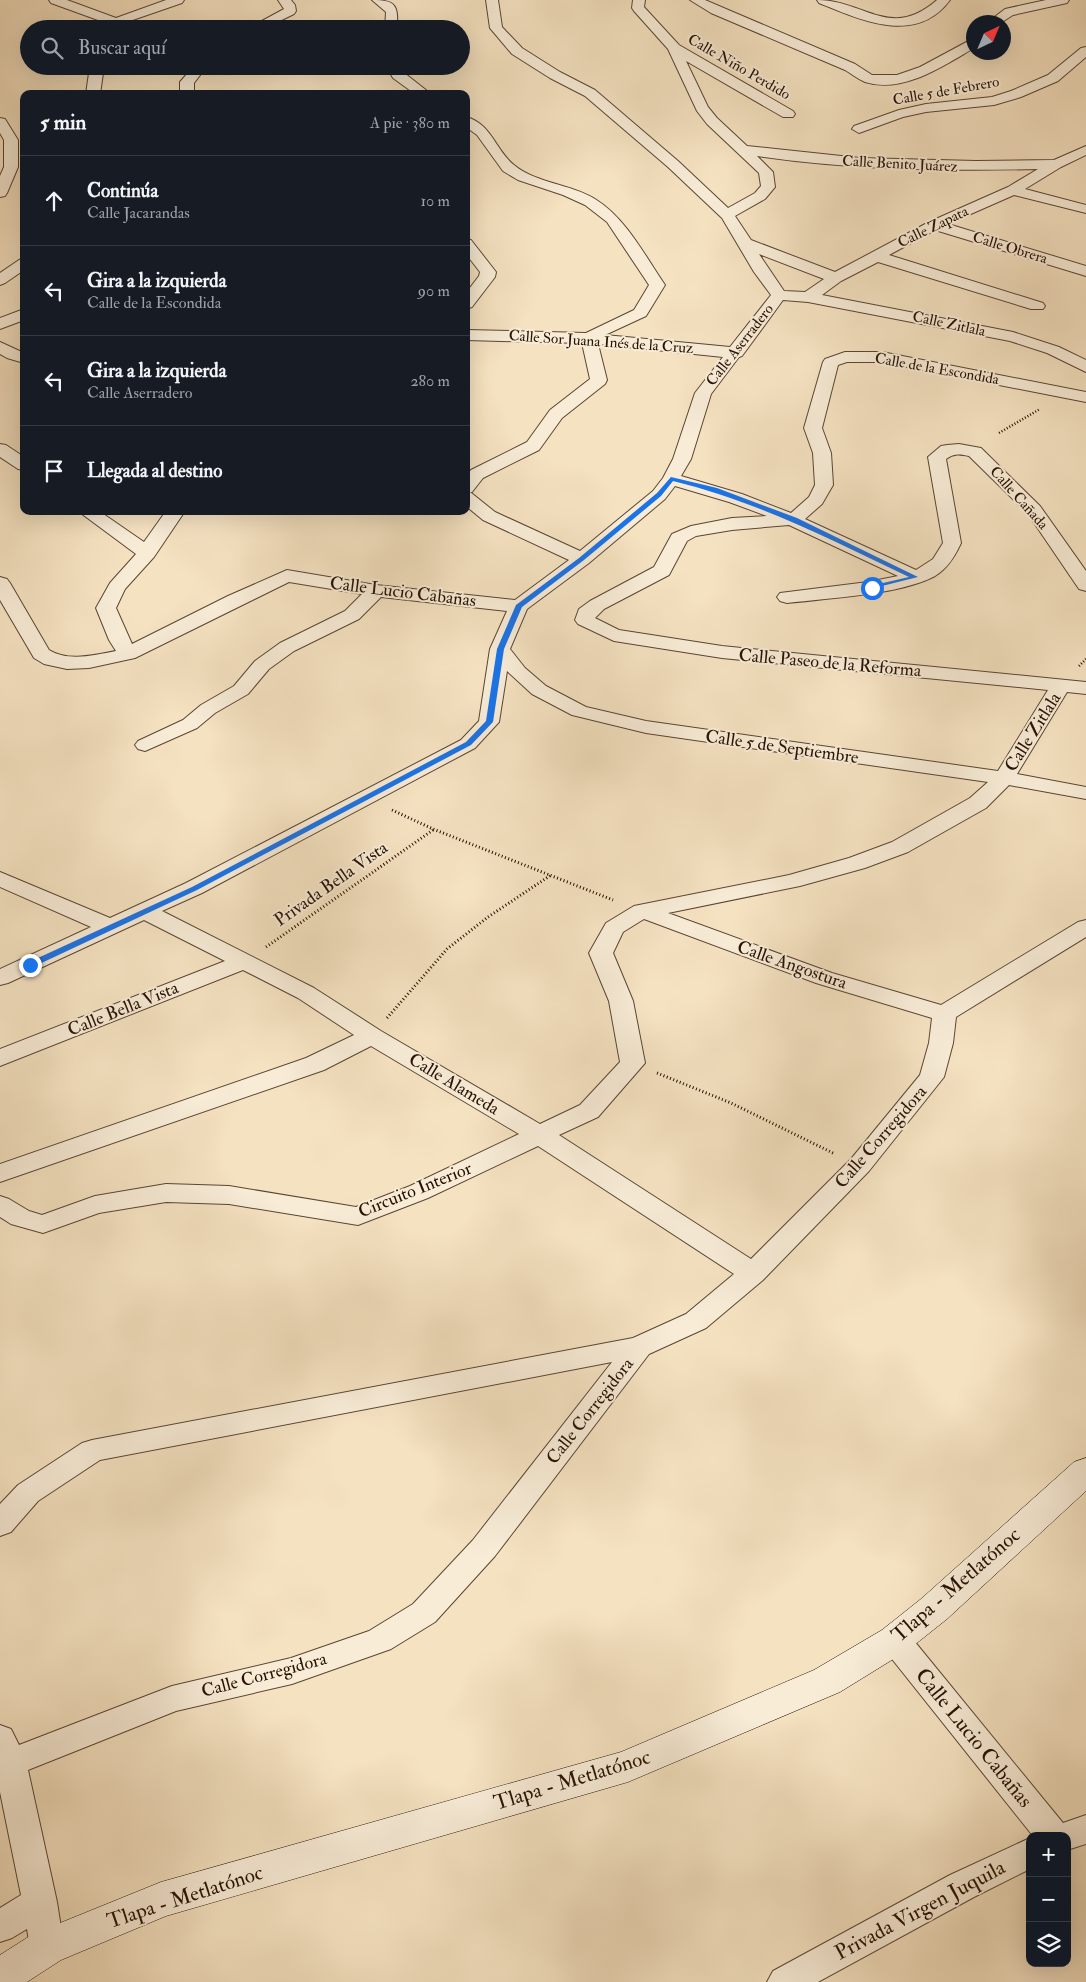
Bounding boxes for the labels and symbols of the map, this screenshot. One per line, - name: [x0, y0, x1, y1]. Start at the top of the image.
- north arrow: [966, 15, 1011, 60]
- street label: Calle Niño Perdido: [684, 30, 794, 104]
- street label: Calle 5 de Febrero: [891, 72, 1001, 110]
- street label: Calle Benito Juárez: [842, 151, 958, 178]
- street label: Calle Zapata: [895, 201, 973, 253]
- street label: Calle Obrera: [970, 228, 1051, 269]
- street label: Calle Aserradero: [702, 300, 778, 390]
- street label: Calle Zitlala: [911, 307, 988, 341]
- street label: Calle Sor Juana Inés de la Cruz: [508, 326, 694, 359]
- street label: Calle de la Escondida: [873, 349, 1001, 389]
- street label: Calle Cañada: [986, 462, 1053, 534]
- street label: Calle Lucio Cabañas: [328, 572, 478, 612]
- route start: [861, 577, 884, 600]
- street label: Calle Paseo de la Reforma: [738, 644, 923, 682]
- street label: Calle Zitlala: [1000, 688, 1067, 776]
- street label: Calle 5 de Septiembre: [704, 725, 861, 769]
- street label: Privada Bella Vista: [270, 836, 393, 932]
- street label: Calle Angostura: [734, 935, 851, 995]
- route end: [19, 954, 42, 977]
- street label: Calle Bella Vista: [64, 976, 182, 1042]
- street label: Calle Alameda: [404, 1048, 504, 1120]
- street label: Calle Corregidora: [830, 1080, 932, 1193]
- street label: Circuito Interior: [355, 1157, 475, 1223]
- street label: Calle Corregidora: [541, 1353, 639, 1469]
- street label: Tlapa - Metlatónoc: [886, 1521, 1027, 1648]
- street label: Calle Corregidora: [199, 1647, 330, 1703]
- street label: Calle Lucio Cabañas: [909, 1663, 1039, 1813]
- street label: Tlapa - Metlatónoc: [490, 1743, 654, 1817]
- street label: Privada Virgen Juquila: [830, 1854, 1010, 1966]
- street label: Tlapa - Metlatónoc: [104, 1859, 267, 1935]

